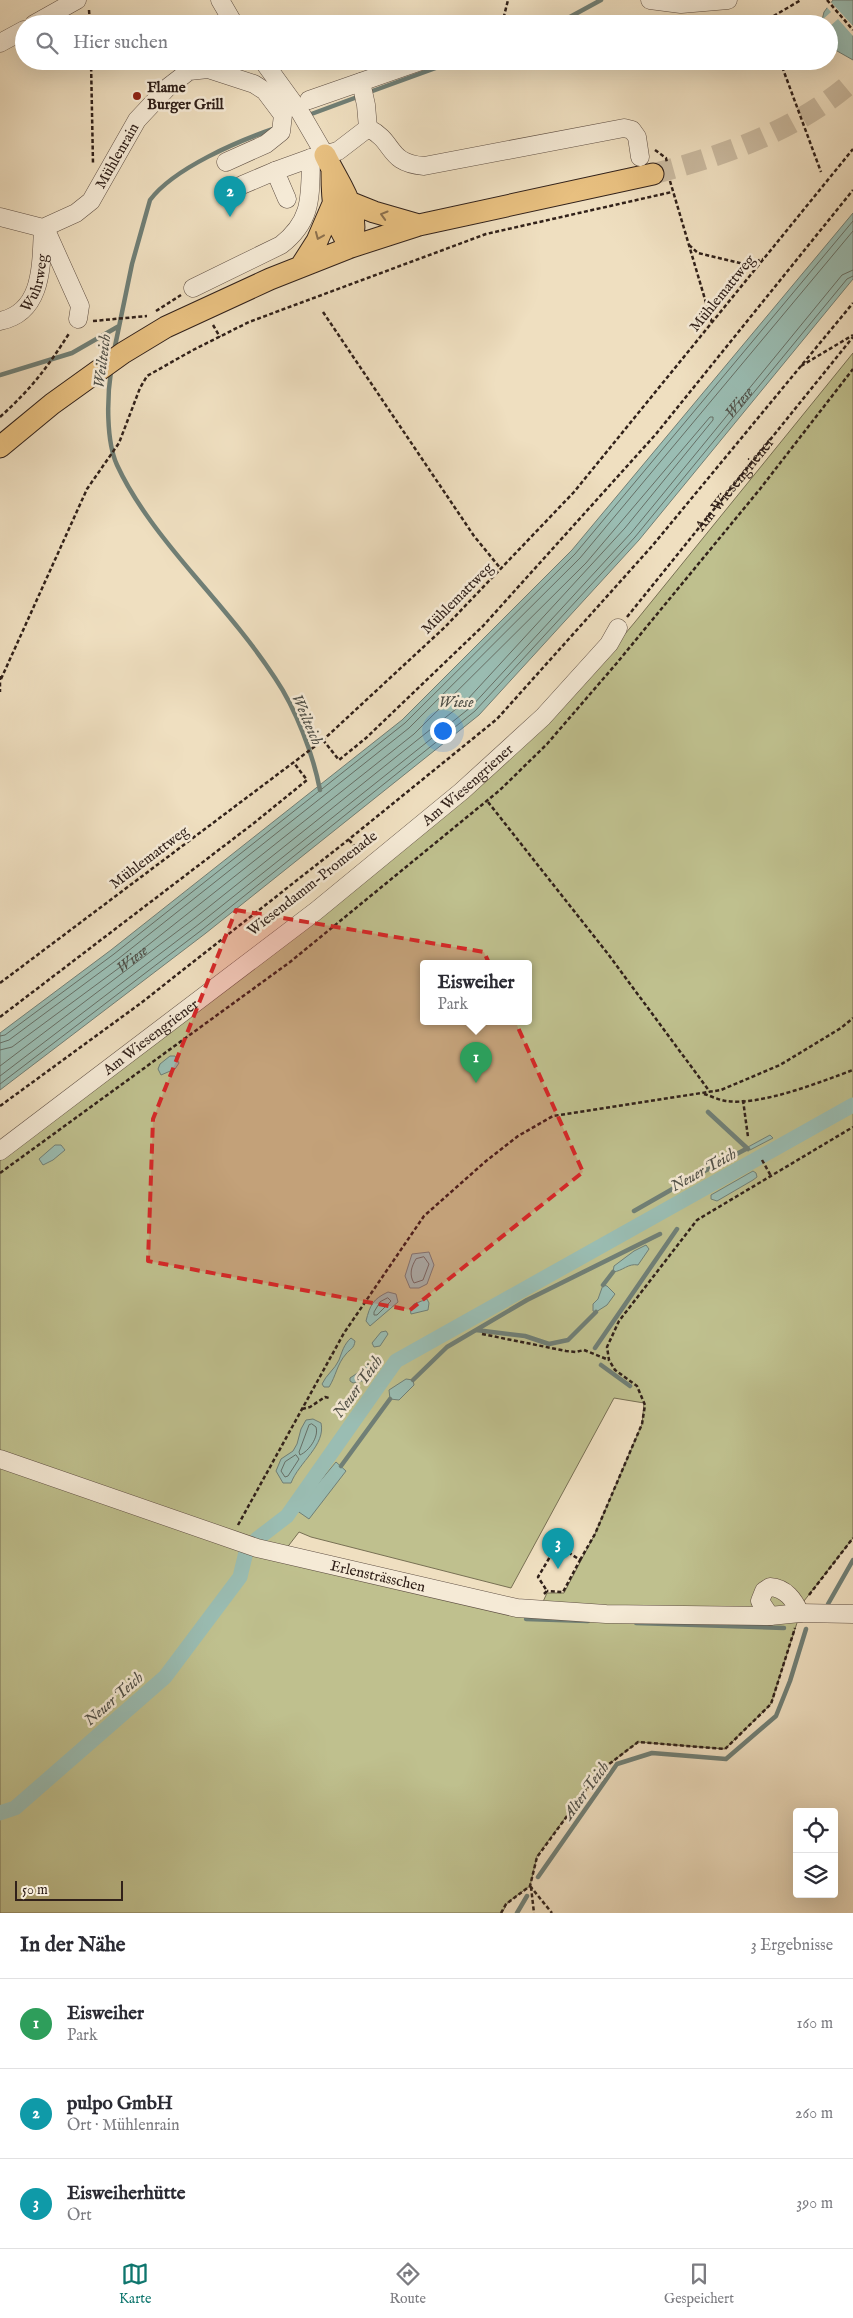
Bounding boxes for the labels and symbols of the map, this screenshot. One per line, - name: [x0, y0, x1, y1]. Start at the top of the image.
- place label: Flame Burger Grill: [147, 78, 225, 114]
- marker: Flame Burger Grill: [131, 90, 143, 102]
- street label: Mühlenrain: [91, 120, 143, 192]
- pin: 2: [214, 176, 246, 217]
- one-way arrow: [380, 211, 388, 221]
- one-way arrow: [314, 231, 325, 240]
- street label: Mühlemattweg: [685, 250, 760, 336]
- street label: Wuhrweg: [16, 252, 52, 316]
- water label: Weilteich: [90, 333, 116, 389]
- water label: Wiese: [721, 383, 759, 423]
- street label: Am Wiesengriener: [691, 433, 779, 536]
- street label: Mühlemattweg: [417, 558, 498, 638]
- water label: Weilteich: [286, 691, 326, 749]
- water label: Wiese: [439, 693, 474, 713]
- your location: [430, 718, 456, 744]
- street label: Am Wiesengriener: [417, 740, 518, 831]
- street label: Mühlemattweg: [106, 821, 193, 893]
- street label: Wiesendamm-Promenade: [243, 827, 381, 940]
- water label: Wiese: [113, 941, 153, 979]
- street label: Am Wiesengriener: [98, 994, 203, 1080]
- pin: 1: [460, 1042, 492, 1083]
- water label: Neuer Teich: [668, 1144, 741, 1197]
- water label: Neuer Teich: [329, 1352, 388, 1422]
- pin: 3: [542, 1528, 574, 1569]
- street label: Erlensträsschen: [328, 1556, 427, 1597]
- water label: Neuer Teich: [80, 1668, 148, 1731]
- water label: Alter Teich: [558, 1758, 614, 1826]
- scale bar: [15, 1878, 122, 1901]

